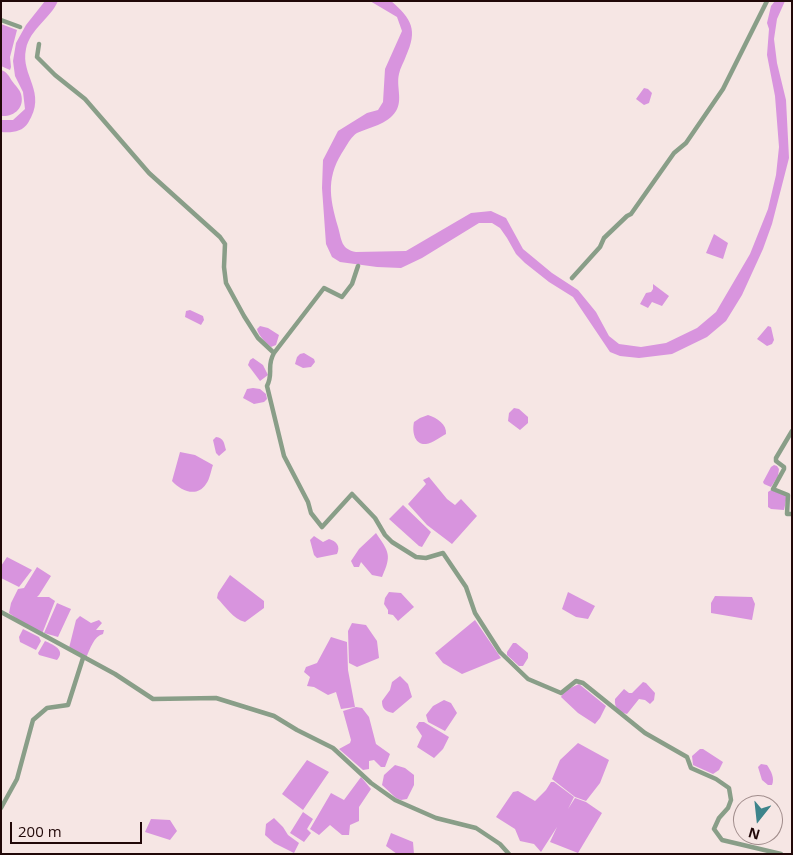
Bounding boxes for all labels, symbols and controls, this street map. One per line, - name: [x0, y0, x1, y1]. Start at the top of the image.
- north arrow: [733, 795, 783, 845]
- scale bar: [12, 812, 145, 844]
- text: 200 m: [18, 821, 62, 841]
- text: N: [746, 823, 762, 845]

